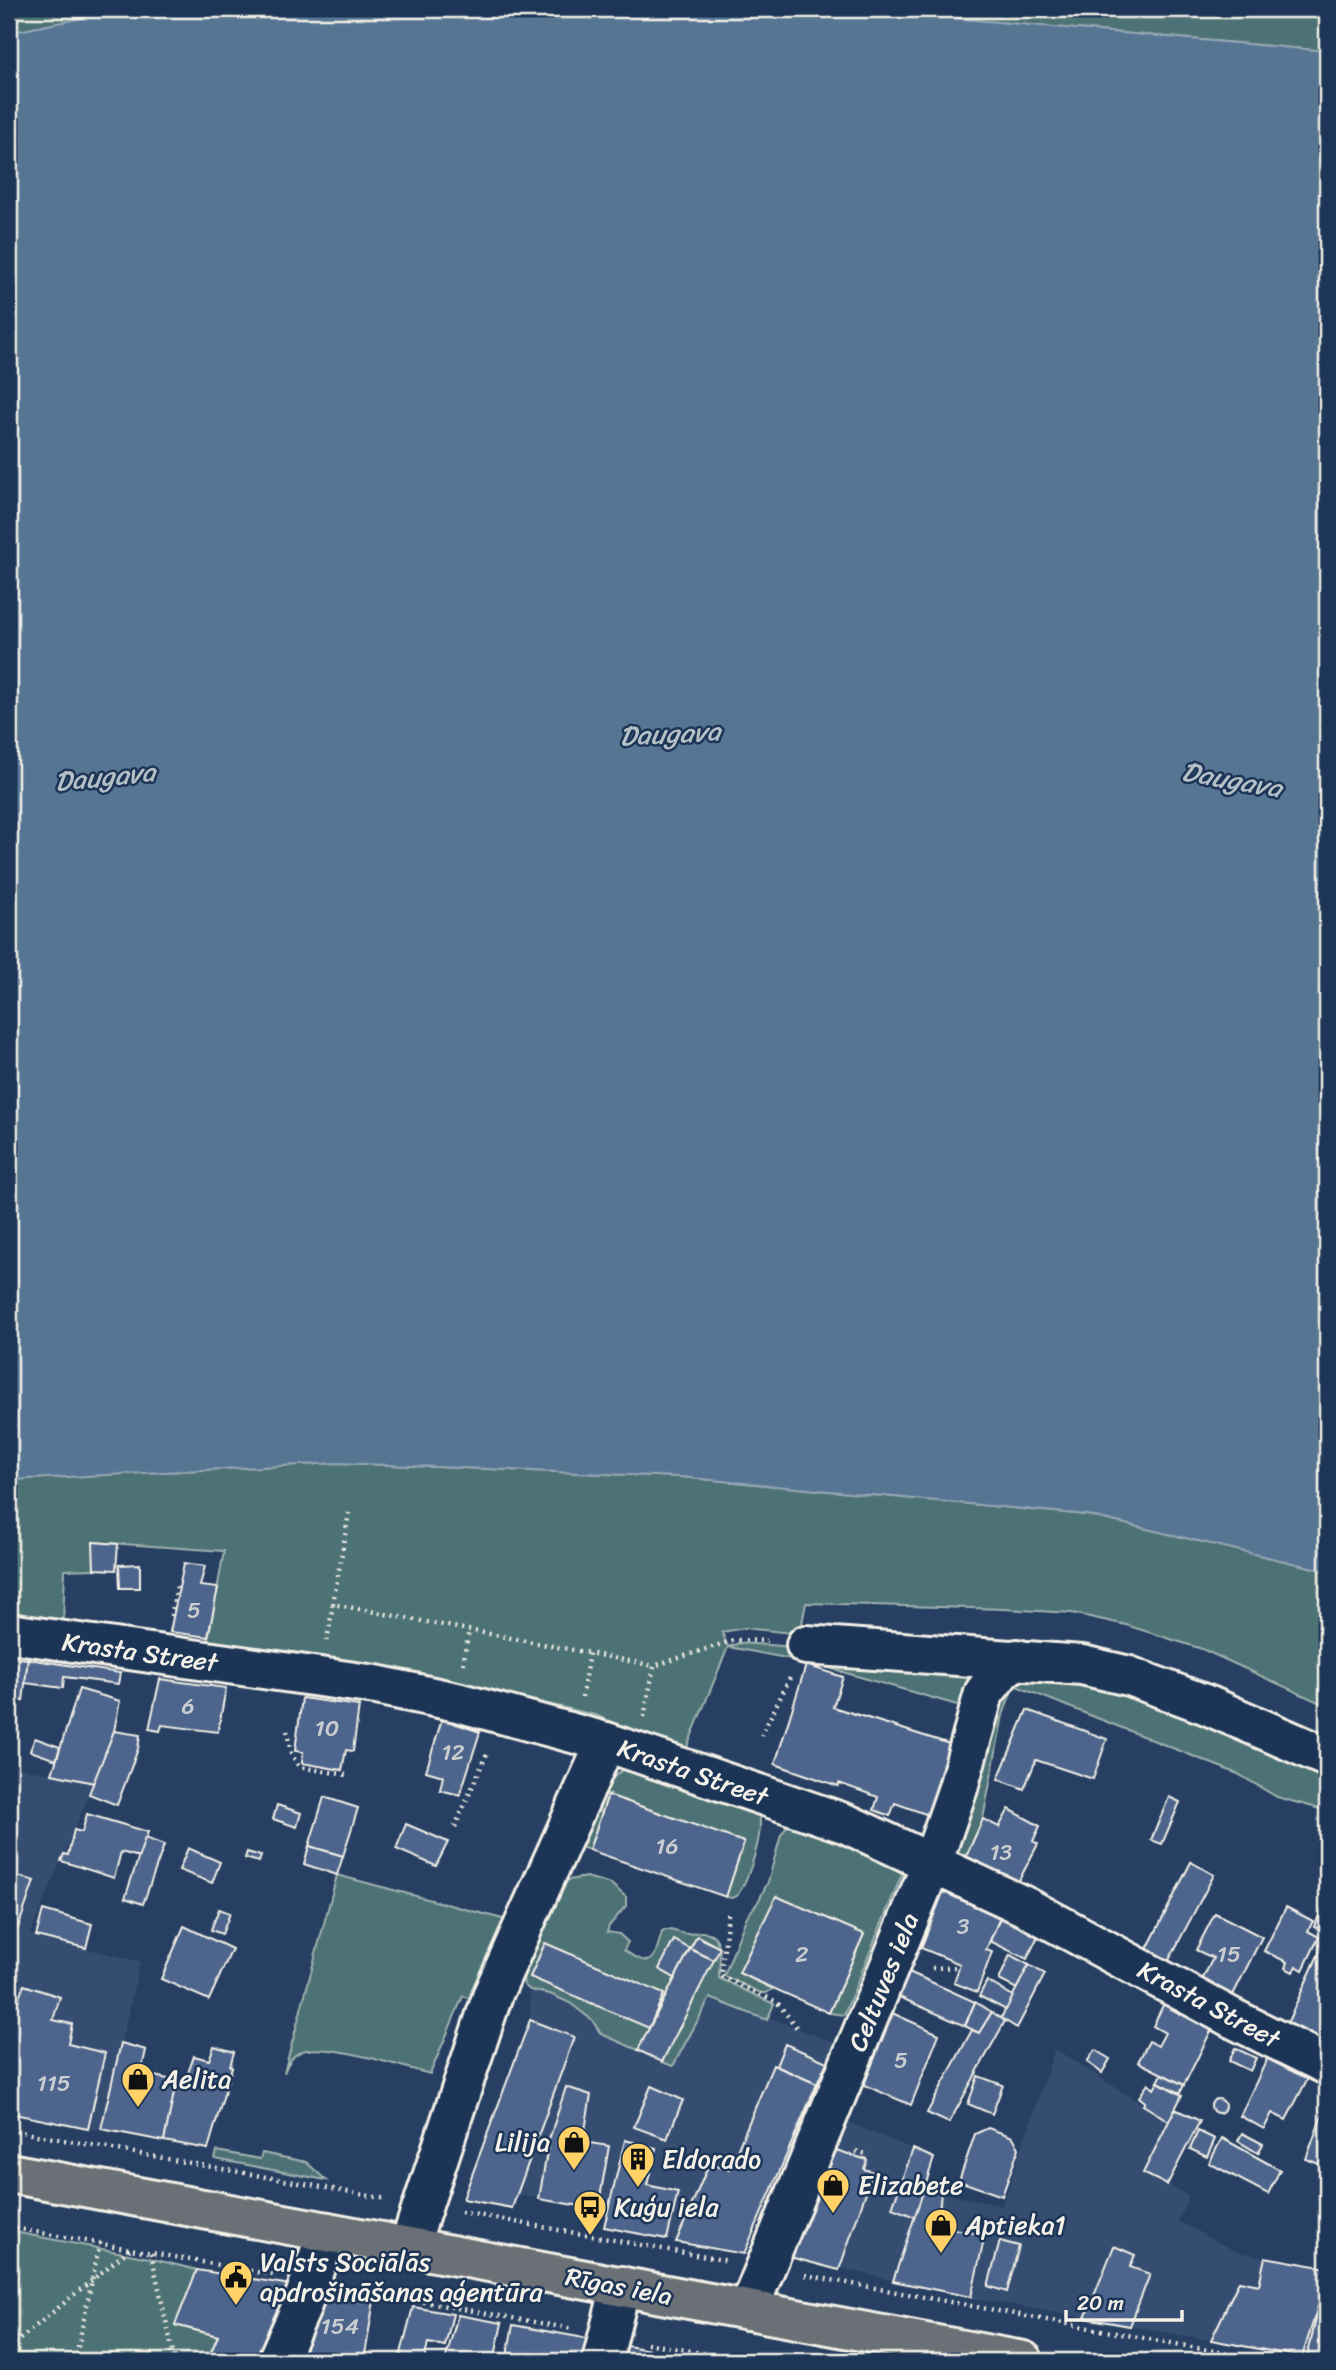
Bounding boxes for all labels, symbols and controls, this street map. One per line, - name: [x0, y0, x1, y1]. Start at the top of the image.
- water label: Daugava: [618, 706, 724, 761]
- water label: Daugava: [52, 747, 160, 806]
- water label: Daugava: [1178, 747, 1288, 813]
- house number: 5: [187, 1590, 201, 1631]
- street label: Krasta Street: [59, 1618, 222, 1686]
- house number: 6: [181, 1686, 195, 1727]
- house number: 10: [315, 1708, 339, 1749]
- street label: Krasta Street: [612, 1725, 776, 1820]
- house number: 12: [441, 1732, 465, 1773]
- house number: 16: [656, 1826, 678, 1867]
- house number: 13: [990, 1832, 1013, 1873]
- street label: Celtuves iela: [834, 1905, 932, 2059]
- house number: 3: [957, 1906, 970, 1947]
- house number: 2: [795, 1934, 809, 1975]
- house number: 15: [1217, 1934, 1241, 1975]
- street label: Krasta Street: [1129, 1947, 1290, 2062]
- house number: 5: [894, 2040, 908, 2081]
- place label: Aelita: [161, 2056, 231, 2102]
- shop icon: Aelita: [119, 2060, 157, 2109]
- house number: 115: [37, 2063, 71, 2104]
- place label: Lilija: [495, 2119, 550, 2165]
- shop icon: Lilija: [555, 2123, 593, 2172]
- place label: Eldorado: [662, 2136, 761, 2182]
- building icon: Eldorado: [619, 2140, 657, 2189]
- place label: Elizabete: [858, 2162, 964, 2208]
- shop icon: Elizabete: [814, 2166, 852, 2215]
- place label: Kuģu iela: [614, 2184, 720, 2230]
- bus stop icon: Kuģu iela: [571, 2188, 609, 2237]
- place label: Aptieka1: [964, 2202, 1066, 2248]
- shop icon: Aptieka1: [922, 2206, 960, 2255]
- place label: Valsts Sociālās apdrošināšanas aģentūra: [260, 2239, 544, 2315]
- street label: Rīgas iela: [562, 2253, 676, 2319]
- public building icon: Valsts Sociālās apdrošināšanas aģentūra: [217, 2258, 255, 2307]
- scale bar: [1066, 2279, 1182, 2323]
- text: 20 m: [1077, 2284, 1124, 2322]
- house number: 154: [321, 2306, 359, 2347]

